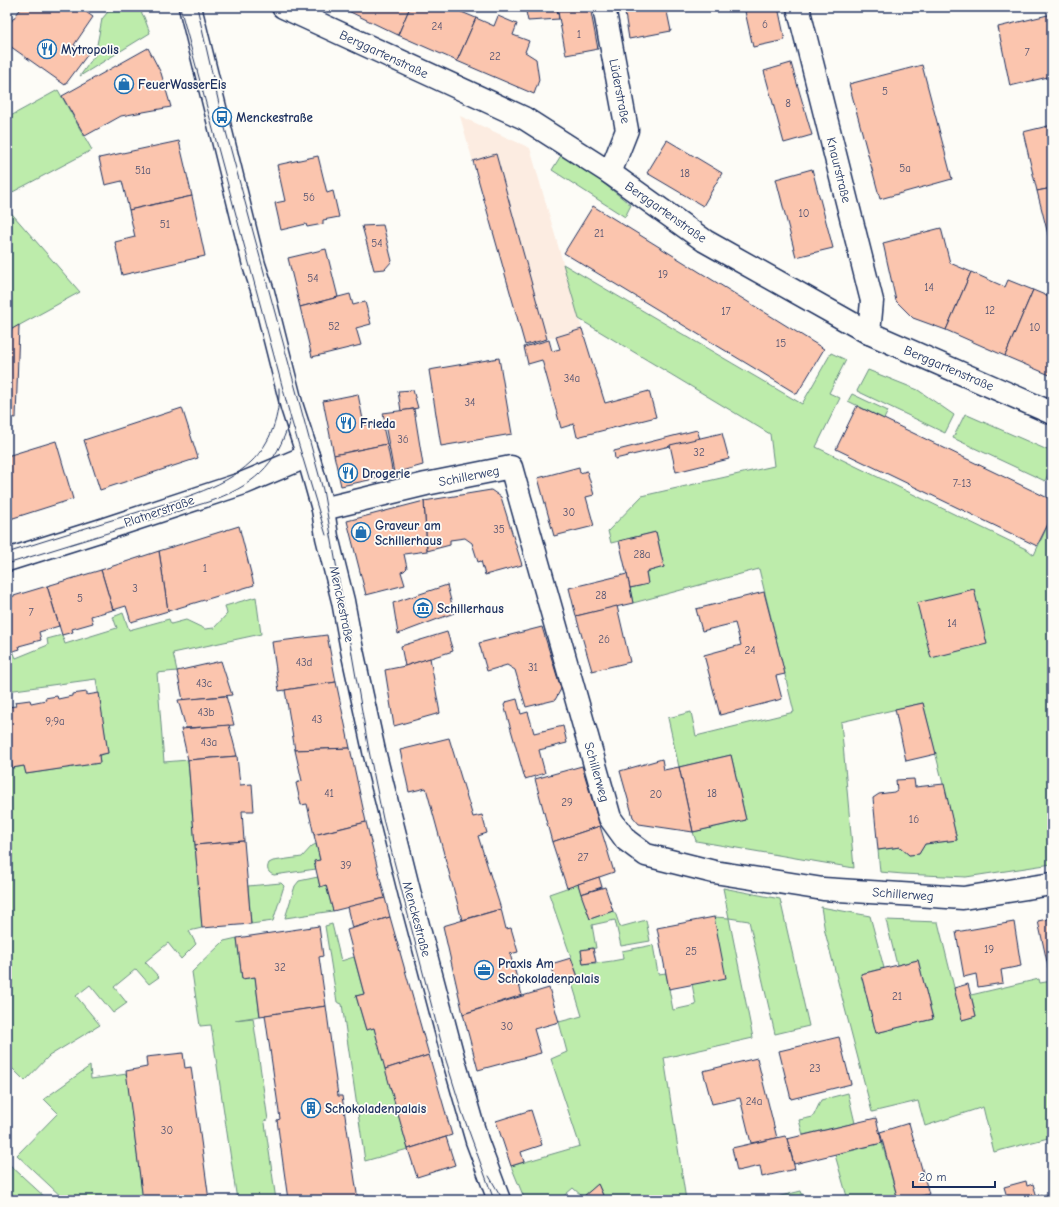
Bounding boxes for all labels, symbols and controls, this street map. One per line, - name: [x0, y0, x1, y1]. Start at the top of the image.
- house number: 6: [762, 18, 768, 31]
- house number: 24: [431, 20, 443, 33]
- street label: Berggartenstraße: [337, 27, 431, 81]
- house number: 1: [577, 28, 581, 41]
- restaurant icon: Mytropolis: [36, 38, 58, 60]
- place label: Mytropolis: [61, 42, 119, 57]
- house number: 7: [1024, 46, 1030, 59]
- house number: 22: [489, 50, 501, 63]
- street label: Lüderstraße: [606, 57, 634, 125]
- shop icon: FeuerWasserEis: [113, 73, 135, 95]
- place label: FeuerWasserEis: [138, 77, 227, 92]
- house number: 5: [882, 85, 888, 98]
- house number: 8: [785, 97, 791, 110]
- bus stop icon: Menckestraße: [211, 106, 233, 128]
- place label: Menckestraße: [236, 110, 314, 125]
- street label: Knaurstraße: [824, 136, 855, 205]
- house number: 5a: [899, 162, 911, 175]
- house number: 51a: [135, 164, 151, 177]
- house number: 18: [680, 167, 690, 180]
- street label: Berggartenstraße: [622, 178, 710, 246]
- house number: 56: [303, 191, 315, 204]
- house number: 10: [798, 207, 810, 220]
- house number: 51: [160, 218, 170, 231]
- house number: 21: [594, 227, 604, 240]
- house number: 54: [371, 237, 383, 250]
- house number: 19: [658, 268, 668, 281]
- house number: 54: [307, 272, 319, 285]
- house number: 14: [924, 281, 934, 294]
- house number: 12: [985, 304, 995, 317]
- house number: 17: [721, 305, 731, 318]
- house number: 52: [328, 320, 340, 333]
- house number: 10: [1029, 321, 1041, 334]
- house number: 15: [776, 337, 786, 350]
- street label: Berggartenstraße: [902, 342, 997, 394]
- house number: 34a: [564, 372, 580, 385]
- house number: 34: [465, 396, 475, 409]
- restaurant icon: Frieda: [335, 412, 357, 434]
- place label: Frieda: [360, 416, 396, 431]
- house number: 36: [397, 433, 409, 446]
- house number: 32: [693, 446, 705, 459]
- restaurant icon: Drogerie: [337, 462, 359, 484]
- street label: Schillerweg: [437, 463, 501, 489]
- place label: Drogerie: [362, 466, 411, 481]
- house number: 7-13: [953, 477, 971, 490]
- street label: Platnerstraße: [122, 492, 197, 530]
- house number: 30: [563, 506, 575, 519]
- place label: Graveur am Schillerhaus: [375, 518, 442, 548]
- shop icon: Graveur am Schillerhaus: [350, 521, 372, 543]
- house number: 35: [493, 523, 505, 536]
- house number: 28a: [633, 548, 651, 561]
- house number: 1: [203, 562, 207, 575]
- street label: Menckestraße: [327, 565, 357, 644]
- house number: 3: [132, 582, 138, 595]
- house number: 28: [595, 589, 607, 602]
- house number: 5: [77, 592, 83, 605]
- museum icon: Schillerhaus: [412, 597, 434, 619]
- place label: Schillerhaus: [437, 601, 504, 616]
- house number: 7: [28, 606, 34, 619]
- house number: 14: [947, 617, 957, 630]
- house number: 26: [598, 633, 610, 646]
- house number: 24: [744, 644, 756, 657]
- house number: 43d: [296, 656, 313, 669]
- house number: 31: [528, 661, 538, 674]
- house number: 43c: [196, 677, 213, 690]
- house number: 43b: [198, 706, 214, 719]
- house number: 43: [312, 713, 322, 726]
- house number: 9;9a: [45, 715, 65, 728]
- house number: 43a: [201, 736, 217, 749]
- street label: Schillerweg: [581, 740, 613, 804]
- house number: 41: [324, 787, 334, 800]
- house number: 18: [707, 787, 717, 800]
- house number: 20: [650, 788, 662, 801]
- house number: 29: [561, 796, 573, 809]
- house number: 16: [909, 813, 919, 826]
- house number: 27: [578, 851, 588, 864]
- house number: 39: [340, 859, 352, 872]
- street label: Menckestraße: [400, 880, 434, 959]
- street label: Schillerweg: [872, 884, 934, 904]
- house number: 19: [984, 943, 994, 956]
- house number: 25: [685, 945, 697, 958]
- place label: Praxis Am Schokoladenpalais: [498, 956, 600, 986]
- office icon: Praxis Am Schokoladenpalais: [473, 959, 495, 981]
- house number: 32: [274, 961, 286, 974]
- house number: 21: [892, 990, 902, 1003]
- house number: 30: [501, 1020, 513, 1033]
- house number: 23: [809, 1062, 821, 1075]
- house number: 24a: [746, 1095, 762, 1108]
- building icon: Schokoladenpalais: [300, 1097, 322, 1119]
- place label: Schokoladenpalais: [325, 1101, 427, 1116]
- house number: 30: [161, 1124, 173, 1137]
- scale bar: [913, 1163, 995, 1189]
- text: 20 m: [919, 1170, 947, 1184]

